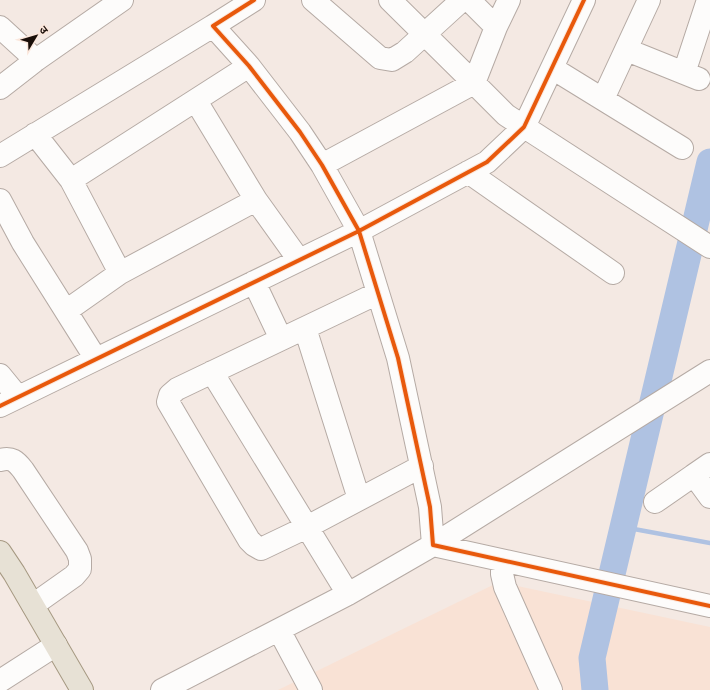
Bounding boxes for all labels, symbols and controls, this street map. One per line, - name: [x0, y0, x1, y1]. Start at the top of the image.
- north arrow: [16, 16, 56, 56]
- text: उ: [37, 24, 51, 37]

